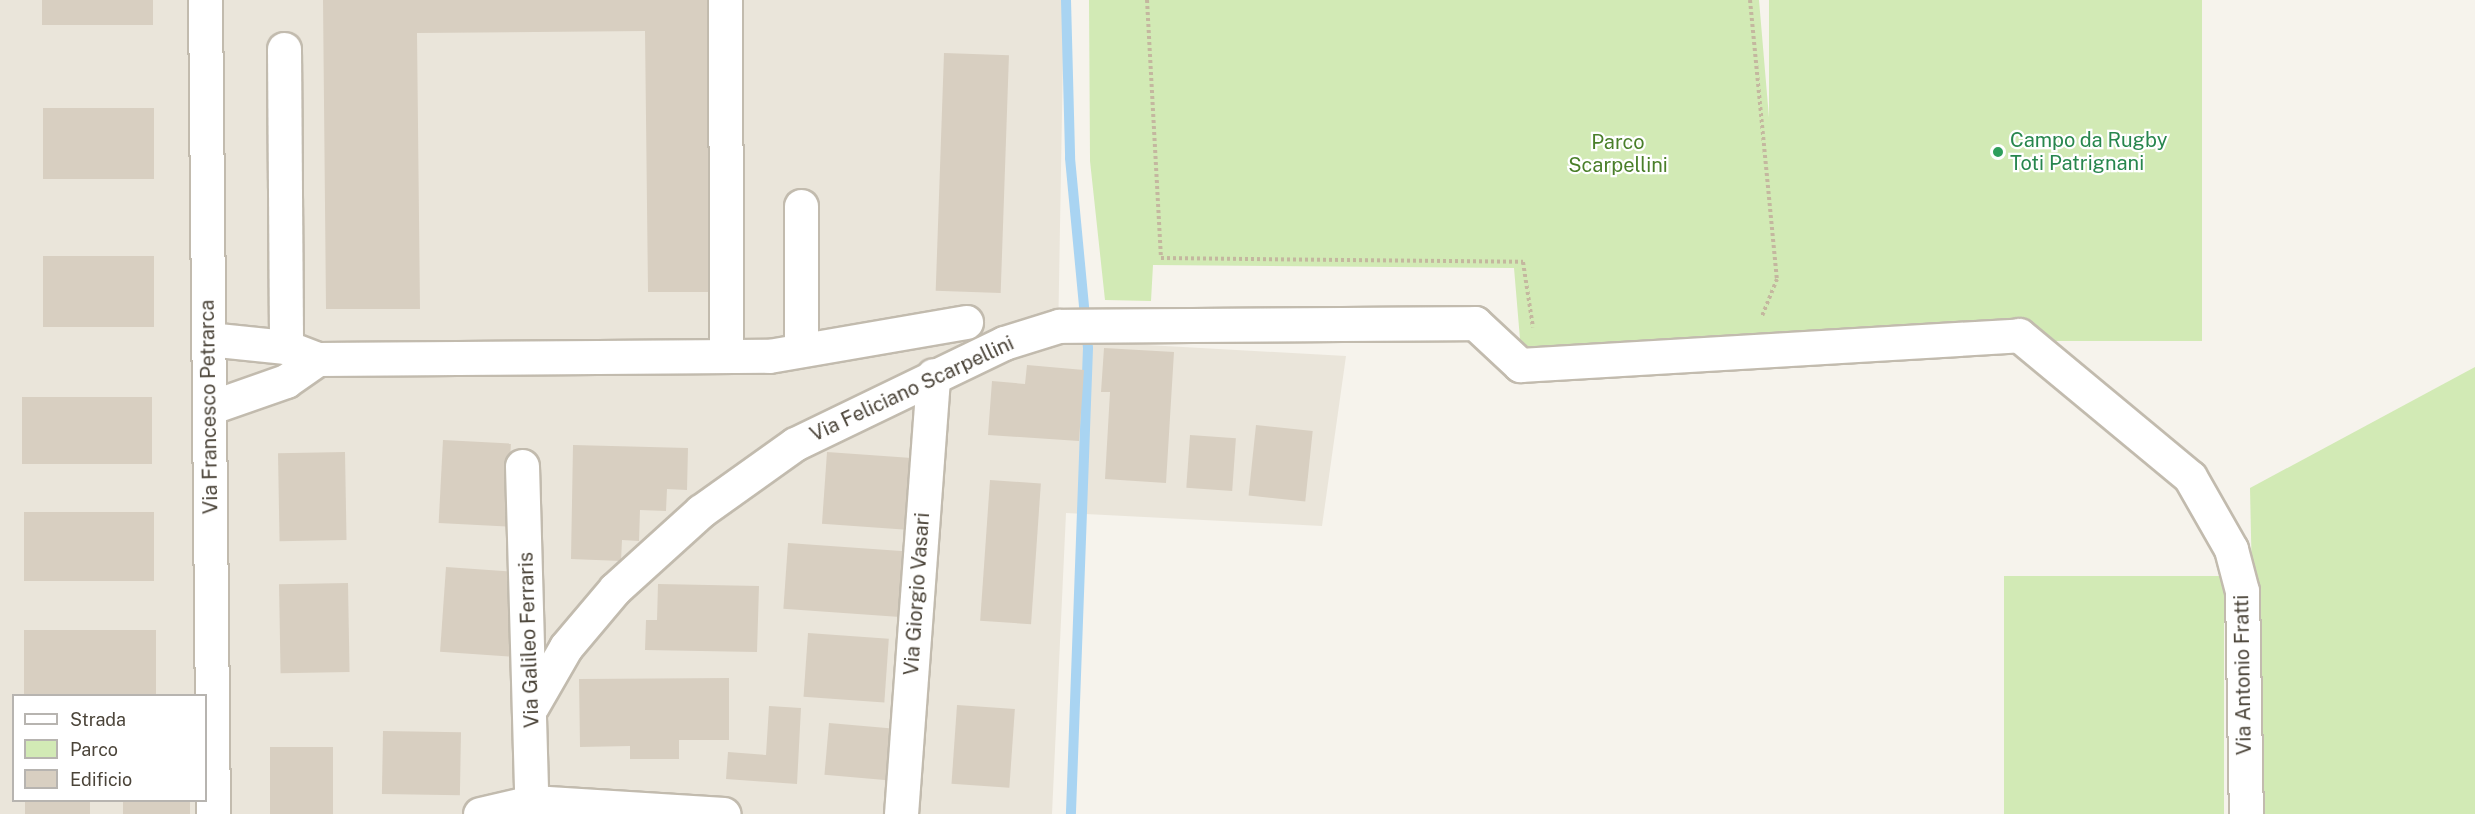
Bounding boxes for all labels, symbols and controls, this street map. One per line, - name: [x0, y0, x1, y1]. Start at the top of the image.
- place label: Campo da Rugby Toti Patrignani: [2010, 128, 2168, 175]
- park label: Parco Scarpellini: [1568, 131, 1668, 178]
- marker: Campo da Rugby Toti Patrignani: [1991, 145, 2005, 159]
- street label: Via Francesco Petrarca: [195, 300, 223, 514]
- street label: Via Feliciano Scarpellini: [806, 331, 1018, 447]
- street label: Via Giorgio Vasari: [899, 511, 935, 677]
- street label: Via Galileo Ferraris: [514, 551, 544, 729]
- street label: Via Antonio Fratti: [2230, 595, 2256, 755]
- legend: [12, 694, 207, 802]
- text: Strada: [70, 709, 126, 730]
- text: Parco: [70, 739, 118, 760]
- text: Edificio: [70, 769, 132, 790]

